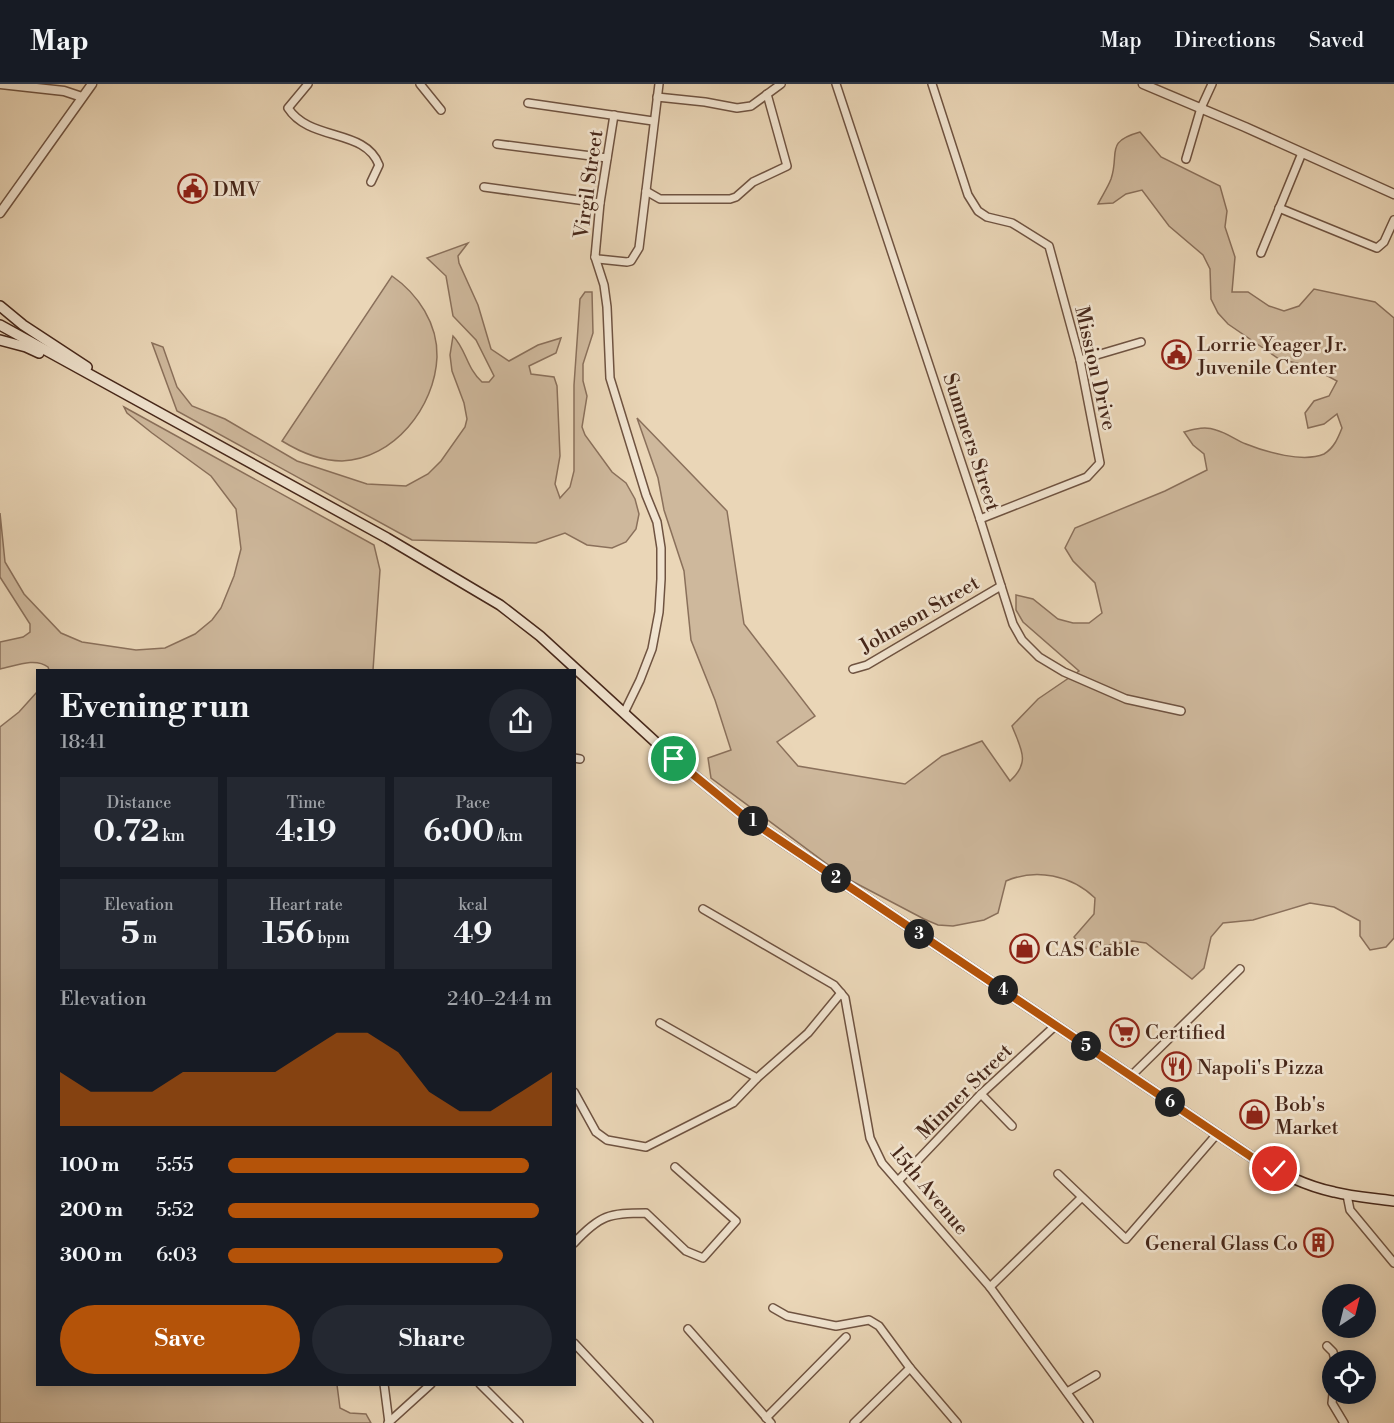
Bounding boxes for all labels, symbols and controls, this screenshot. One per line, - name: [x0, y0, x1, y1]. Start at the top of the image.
- text: Map: [30, 24, 89, 59]
- text: Map: [1100, 28, 1142, 54]
- text: Directions: [1175, 28, 1276, 54]
- text: Saved: [1309, 28, 1364, 54]
- street label: Virgil Street: [569, 128, 609, 241]
- public building icon: DMV: [176, 173, 208, 205]
- place label: DMV: [213, 178, 261, 203]
- street label: Mission Drive: [1068, 304, 1121, 433]
- place label: Lorrie Yeager Jr. Juvenile Center: [1196, 333, 1347, 381]
- public building icon: Lorrie Yeager Jr. Juvenile Center: [1160, 339, 1192, 371]
- street label: Summers Street: [936, 370, 1005, 515]
- street label: Johnson Street: [855, 571, 984, 660]
- text: Evening run: [60, 687, 249, 728]
- button: share: [489, 689, 552, 752]
- text: 18:41: [60, 730, 106, 755]
- pin: [648, 733, 699, 784]
- icon: arrive: [657, 742, 690, 775]
- text: Distance: [107, 793, 171, 813]
- text: Time: [287, 793, 325, 813]
- text: Pace: [456, 793, 490, 813]
- pin: 1: [738, 806, 768, 836]
- text: 1: [749, 811, 757, 831]
- text: 0.72: [93, 813, 159, 851]
- text: 4:19: [275, 813, 337, 851]
- text: 6:00: [423, 813, 494, 851]
- text: km: [159, 826, 185, 846]
- text: /km: [494, 826, 523, 846]
- pin: 2: [821, 863, 851, 893]
- text: 2: [831, 868, 841, 888]
- text: Elevation: [104, 895, 174, 915]
- text: Heart rate: [269, 895, 343, 915]
- text: kcal: [458, 895, 488, 915]
- text: 5: [121, 915, 140, 953]
- text: 156: [262, 915, 314, 953]
- text: 49: [454, 915, 493, 953]
- pin: 3: [904, 919, 934, 949]
- text: 3: [914, 924, 924, 944]
- text: m: [140, 928, 157, 948]
- text: bpm: [314, 928, 350, 948]
- shop icon: CAS Cable: [1008, 933, 1040, 965]
- place label: CAS Cable: [1045, 938, 1140, 963]
- pin: 4: [988, 975, 1018, 1005]
- text: 4: [998, 980, 1008, 1000]
- text: Elevation: [60, 987, 147, 1012]
- text: 240–244 m: [447, 987, 552, 1012]
- supermarket icon: Certified: [1108, 1016, 1140, 1048]
- place label: Certified: [1145, 1021, 1226, 1046]
- pin: 5: [1071, 1031, 1101, 1061]
- text: 5: [1081, 1036, 1091, 1056]
- street label: Minner Street: [912, 1039, 1018, 1145]
- restaurant icon: Napoli's Pizza: [1160, 1051, 1192, 1083]
- place label: Napoli's Pizza: [1197, 1056, 1325, 1081]
- pin: 6: [1155, 1087, 1185, 1117]
- text: 6: [1165, 1092, 1175, 1112]
- place label: Bob's Market: [1274, 1093, 1339, 1141]
- shop icon: Bob's Market: [1238, 1099, 1270, 1131]
- street label: 15th Avenue: [884, 1141, 973, 1241]
- pin: [1249, 1143, 1300, 1194]
- icon: check: [1258, 1152, 1291, 1185]
- text: 100 m: [60, 1153, 119, 1178]
- text: 5:55: [156, 1153, 194, 1178]
- text: 200 m: [60, 1198, 123, 1223]
- text: 5:52: [156, 1198, 194, 1223]
- building icon: General Glass Co: [1303, 1227, 1335, 1259]
- place label: General Glass Co: [1145, 1232, 1298, 1257]
- text: 300 m: [60, 1243, 123, 1268]
- text: 6:03: [156, 1243, 197, 1268]
- north arrow: [1322, 1284, 1376, 1338]
- map controls: [1322, 1284, 1376, 1404]
- button: Save: [60, 1305, 300, 1374]
- button: Share: [312, 1305, 552, 1374]
- button: locate: [1322, 1350, 1376, 1404]

